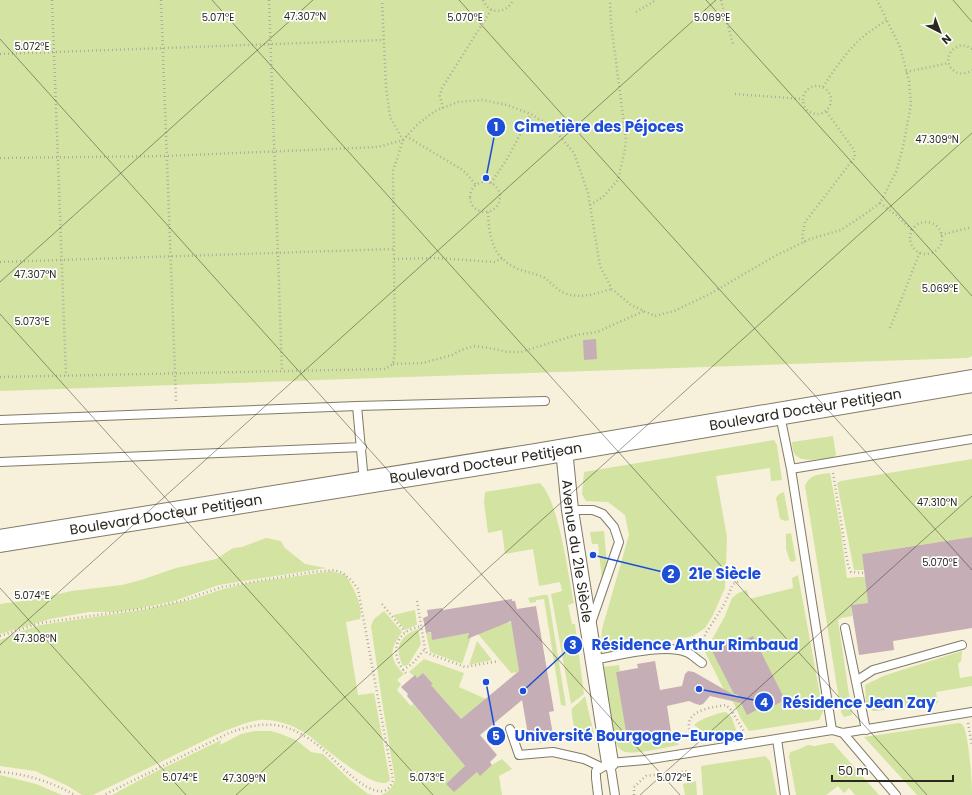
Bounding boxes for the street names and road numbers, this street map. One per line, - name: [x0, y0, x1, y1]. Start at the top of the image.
- street label: Boulevard Docteur Petitjean: [708, 383, 903, 435]
- street label: Boulevard Docteur Petitjean: [388, 437, 583, 488]
- street label: Avenue du 21e Siècle: [557, 479, 598, 624]
- street label: Boulevard Docteur Petitjean: [68, 489, 264, 540]

